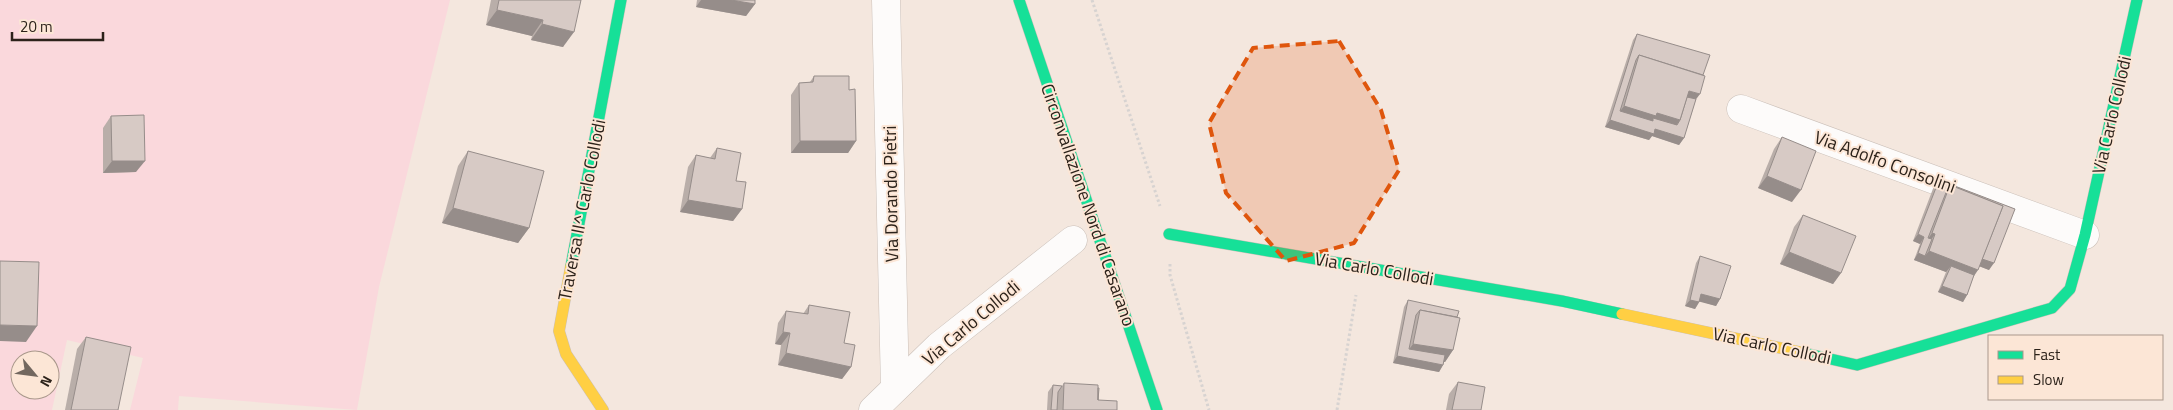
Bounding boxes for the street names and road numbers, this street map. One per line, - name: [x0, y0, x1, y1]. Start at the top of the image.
- street label: Via Carlo Collodi: [2085, 53, 2138, 177]
- street label: Circonvallazione Nord di Casarano: [1034, 80, 1143, 330]
- street label: Traversa II^ Carlo Collodi: [551, 117, 612, 303]
- street label: Via Adolfo Consolini: [1811, 123, 1960, 200]
- street label: Via Dorando Pietri: [876, 126, 905, 263]
- street label: Via Carlo Collodi: [1312, 245, 1436, 292]
- street label: Via Carlo Collodi: [916, 274, 1025, 372]
- street label: Via Carlo Collodi: [1710, 320, 1834, 371]

